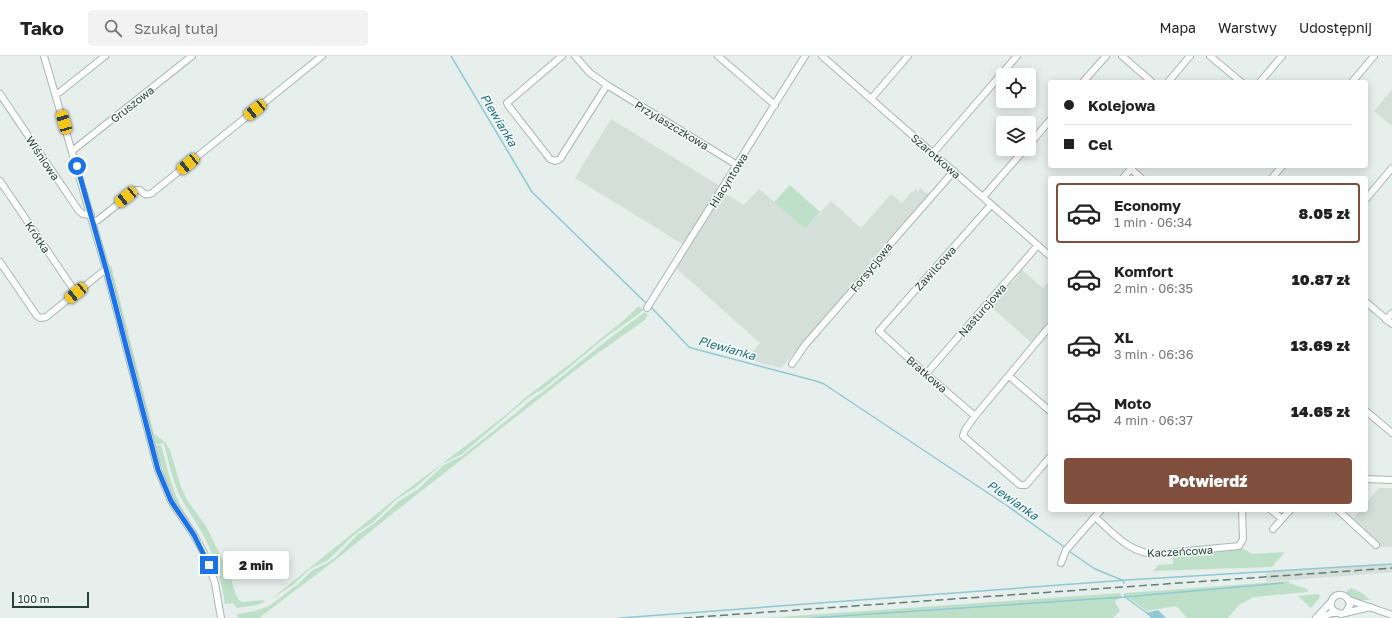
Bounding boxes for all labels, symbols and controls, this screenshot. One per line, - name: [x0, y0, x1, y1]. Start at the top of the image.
- search box: [88, 10, 368, 46]
- text: Tako: [20, 16, 64, 39]
- icon: search: [102, 17, 124, 39]
- text: Szukaj tutaj: [134, 19, 218, 37]
- text: Mapa: [1160, 19, 1196, 36]
- text: Warstwy: [1218, 19, 1277, 36]
- text: Udostępnij: [1299, 19, 1372, 36]
- map controls: [996, 68, 1036, 156]
- button: locate: [996, 68, 1036, 108]
- street label: Gruszowa: [108, 83, 156, 125]
- water label: Plewianka: [477, 91, 521, 150]
- text: Kolejowa: [1088, 96, 1155, 114]
- car: [242, 98, 268, 122]
- street label: Przylaszczkowa: [633, 98, 711, 152]
- car: [55, 109, 73, 135]
- button: layers: [996, 116, 1036, 156]
- street label: Szarotkowa: [909, 131, 963, 181]
- street label: Wiśniowa: [24, 133, 62, 183]
- text: Cel: [1088, 135, 1113, 153]
- street label: Hiacyntowa: [706, 150, 750, 210]
- car: [175, 152, 201, 176]
- route start: [68, 157, 86, 175]
- car: [113, 185, 139, 209]
- icon: car: [1066, 195, 1102, 231]
- text: Economy: [1114, 196, 1181, 214]
- text: 8.05 zł: [1299, 204, 1350, 222]
- text: 1 min · 06:34: [1114, 214, 1192, 230]
- street label: Krótka: [23, 219, 53, 255]
- street label: Forsycjowa: [847, 240, 895, 294]
- street label: Zawilcowa: [912, 243, 958, 293]
- icon: car: [1066, 261, 1102, 297]
- text: Komfort: [1114, 262, 1173, 280]
- text: 10.87 zł: [1292, 270, 1350, 288]
- text: 2 min · 06:35: [1114, 280, 1193, 296]
- car: [63, 281, 89, 305]
- street label: Nasturcjowa: [955, 281, 1009, 339]
- icon: car: [1066, 327, 1102, 363]
- text: XL: [1114, 328, 1133, 346]
- water label: Plewianka: [697, 333, 759, 364]
- text: 13.69 zł: [1291, 336, 1350, 354]
- text: 3 min · 06:36: [1114, 346, 1194, 362]
- street label: Bratkowa: [904, 353, 950, 395]
- icon: car: [1066, 393, 1102, 429]
- text: Moto: [1114, 394, 1151, 412]
- text: 14.65 zł: [1291, 402, 1350, 420]
- text: 4 min · 06:37: [1114, 412, 1193, 428]
- button: Potwierdź: [1064, 458, 1352, 504]
- water label: Plewianka: [985, 477, 1042, 524]
- street label: Kaczeńcowa: [1147, 543, 1213, 559]
- callout: 2 min: [223, 551, 289, 579]
- route end: [200, 556, 218, 574]
- text: 2 min: [239, 557, 273, 573]
- scale bar: [12, 590, 89, 609]
- text: 100 m: [18, 592, 49, 605]

